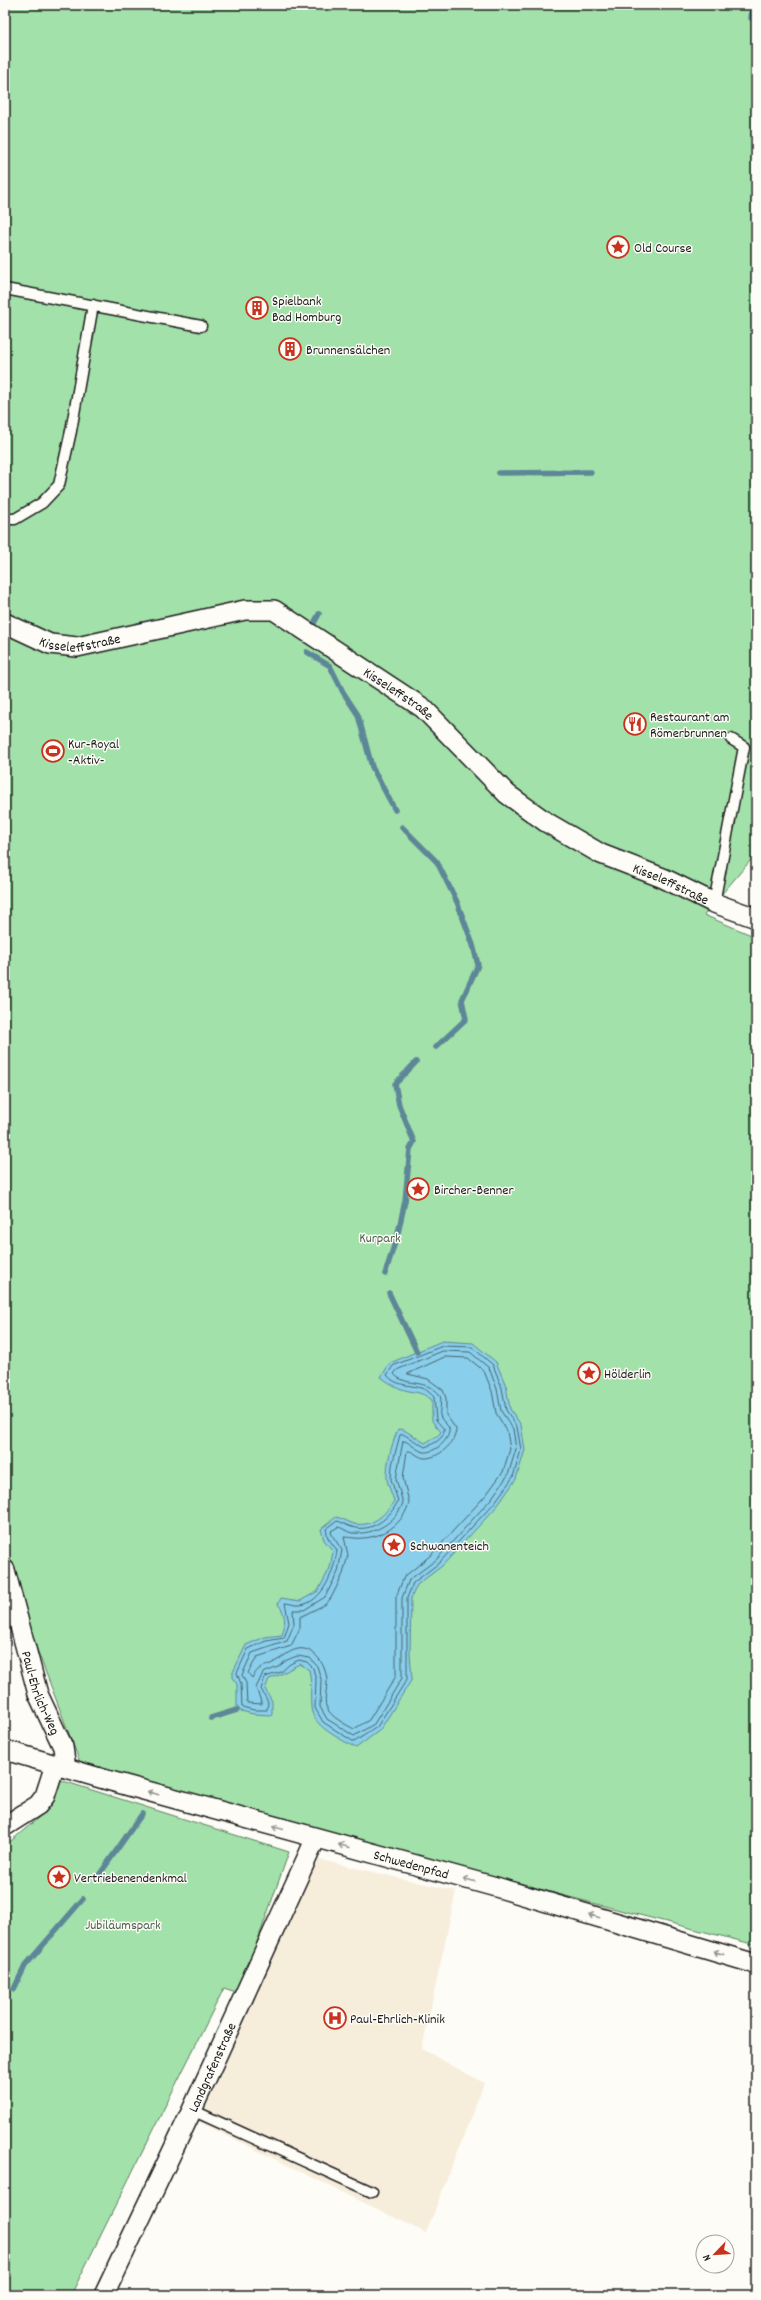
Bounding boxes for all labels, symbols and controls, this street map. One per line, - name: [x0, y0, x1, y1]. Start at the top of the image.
- place icon: Old Course: [605, 234, 631, 260]
- place label: Old Course: [634, 239, 692, 259]
- place label: Spielbank Bad Homburg: [272, 292, 341, 328]
- building icon: Spielbank Bad Homburg: [244, 295, 270, 321]
- building icon: Brunnensälchen: [277, 336, 303, 362]
- place label: Brunnensälchen: [306, 341, 390, 361]
- street label: Kisseleffstraße: [35, 630, 123, 659]
- street label: Kisseleffstraße: [359, 663, 438, 725]
- place label: Restaurant am Römerbrunnen: [650, 708, 729, 744]
- restaurant icon: Restaurant am Römerbrunnen: [622, 711, 648, 737]
- place label: Kur-Royal -Aktiv-: [68, 735, 120, 771]
- sports icon: Kur-Royal -Aktiv-: [40, 738, 66, 764]
- street label: Kisseleffstraße: [629, 859, 712, 911]
- place icon: Bircher-Benner: [405, 1176, 431, 1202]
- place label: Bircher-Benner: [434, 1181, 514, 1201]
- park label: Kurpark: [359, 1229, 401, 1249]
- place icon: Hölderlin: [576, 1360, 602, 1386]
- place label: Hölderlin: [604, 1365, 651, 1385]
- place icon: Schwanenteich: [381, 1532, 407, 1558]
- place label: Schwanenteich: [410, 1537, 489, 1557]
- street label: Paul-Ehrlich-Weg: [15, 1649, 64, 1739]
- one-way arrow: [147, 1789, 160, 1796]
- one-way arrow: [272, 1824, 285, 1831]
- one-way arrow: [337, 1842, 350, 1849]
- street label: Schwedenpfad: [371, 1846, 451, 1886]
- place icon: Vertriebenendenkmal: [46, 1864, 72, 1890]
- place label: Vertriebenendenkmal: [74, 1869, 188, 1889]
- one-way arrow: [463, 1876, 476, 1883]
- one-way arrow: [588, 1912, 601, 1919]
- park label: Jubiläumspark: [85, 1916, 161, 1936]
- one-way arrow: [712, 1949, 725, 1956]
- hospital icon: Paul-Ehrlich-Klinik: [322, 2005, 348, 2031]
- place label: Paul-Ehrlich-Klinik: [350, 2010, 445, 2030]
- street label: Landgrafenstraße: [184, 2020, 242, 2116]
- north arrow: [695, 2234, 735, 2274]
- text: N: [699, 2251, 716, 2263]

